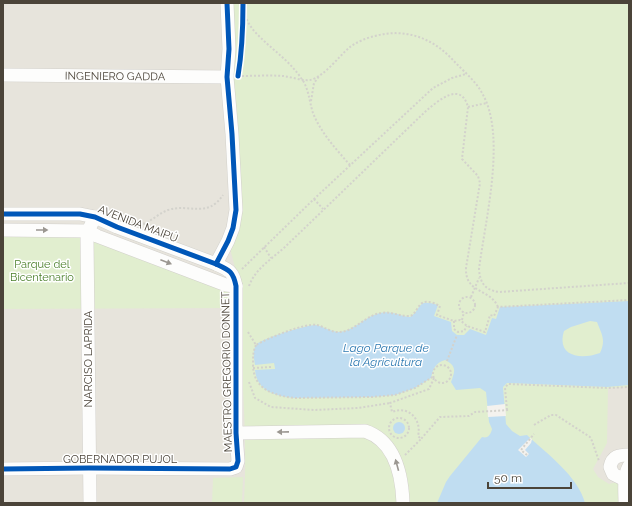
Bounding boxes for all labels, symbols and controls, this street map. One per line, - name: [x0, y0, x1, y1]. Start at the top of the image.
- street label: INGENIERO GADDA: [65, 69, 166, 83]
- street label: AVENIDA MAIPÚ: [96, 202, 180, 245]
- one-way arrow: [36, 227, 49, 233]
- park label: Parque del Bicentenario: [10, 258, 74, 284]
- one-way arrow: [160, 260, 172, 266]
- street label: MAESTRO GREGORIO DONNET: [219, 291, 235, 452]
- street label: NARCISO LAPRIDA: [82, 310, 95, 407]
- water label: Lago Parque de la Agricultura: [343, 341, 429, 369]
- one-way arrow: [276, 429, 289, 435]
- street label: GOBERNADOR PUJOL: [63, 453, 178, 466]
- one-way arrow: [393, 458, 399, 471]
- scale bar: [488, 464, 571, 490]
- text: 50 m: [494, 471, 522, 485]

